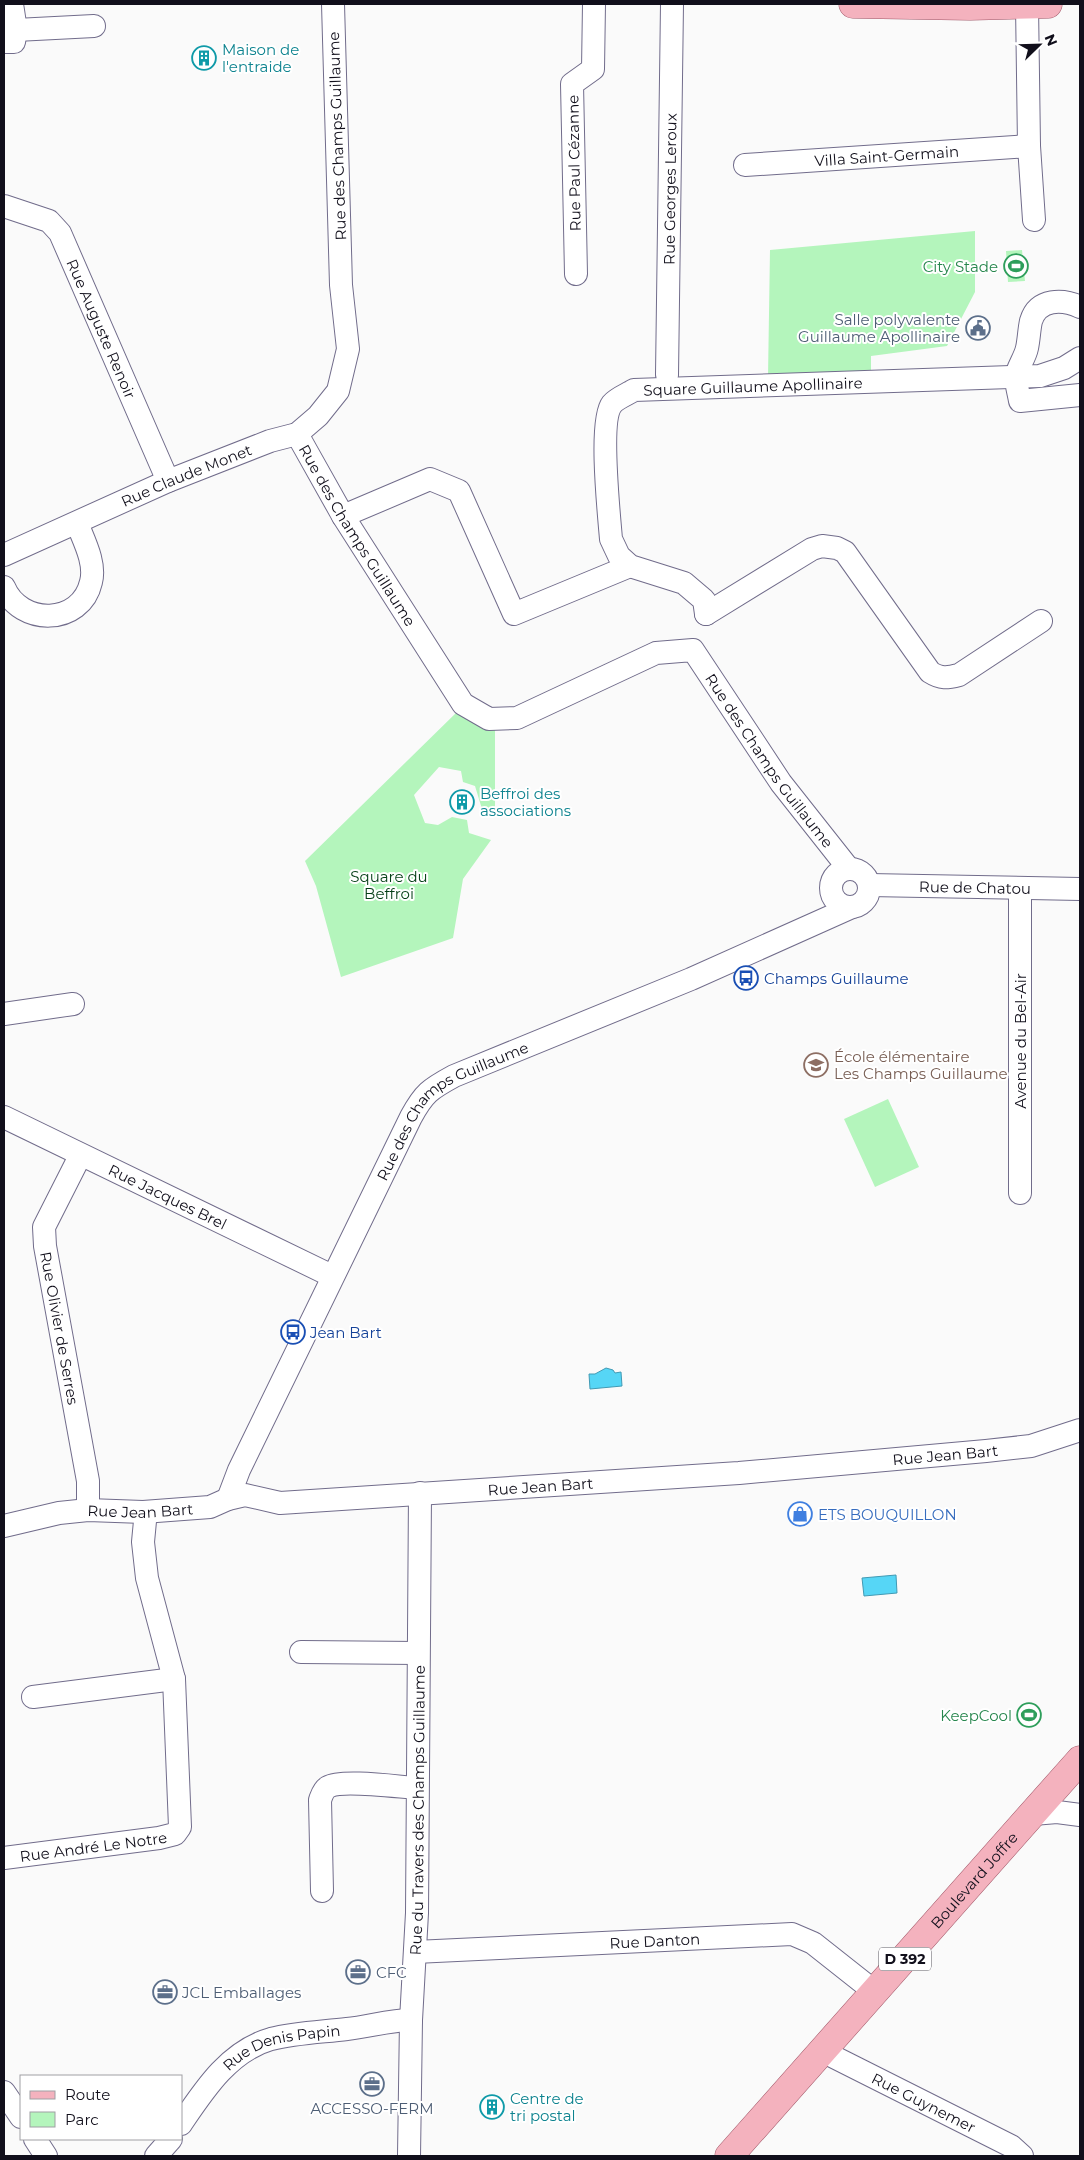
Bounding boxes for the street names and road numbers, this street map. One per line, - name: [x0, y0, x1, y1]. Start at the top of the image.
- street label: Rue des Champs Guillaume: [324, 31, 350, 241]
- street label: Rue Paul Cézanne: [563, 95, 585, 231]
- street label: Rue Georges Leroux: [659, 113, 680, 265]
- street label: Villa Saint-Germain: [814, 141, 960, 170]
- street label: Rue Auguste Renoir: [63, 256, 140, 401]
- street label: Square Guillaume Apollinaire: [643, 373, 863, 399]
- street label: Rue Claude Monet: [118, 440, 254, 511]
- street label: Rue des Champs Guillaume: [295, 441, 420, 630]
- street label: Rue des Champs Guillaume: [701, 670, 838, 851]
- street label: Rue de Chatou: [919, 876, 1031, 898]
- street label: Avenue du Bel-Air: [1011, 973, 1030, 1109]
- street label: Rue des Champs Guillaume: [372, 1037, 531, 1183]
- street label: Rue Jacques Brel: [105, 1160, 230, 1233]
- street label: Rue Olivier de Serres: [37, 1250, 83, 1406]
- street label: Rue Jean Bart: [892, 1440, 999, 1469]
- street label: Rue Jean Bart: [487, 1473, 594, 1499]
- street label: Rue Jean Bart: [87, 1499, 194, 1522]
- street label: Rue du Travers des Champs Guillaume: [405, 1665, 428, 1956]
- street label: Rue André Le Notre: [19, 1827, 169, 1865]
- street label: Boulevard Joffre: [926, 1828, 1021, 1932]
- street label: Rue Danton: [609, 1929, 700, 1952]
- road number: D 392: [879, 1948, 931, 1970]
- street label: Rue Denis Papin: [218, 2020, 341, 2074]
- street label: Rue Guynemer: [869, 2068, 979, 2136]

